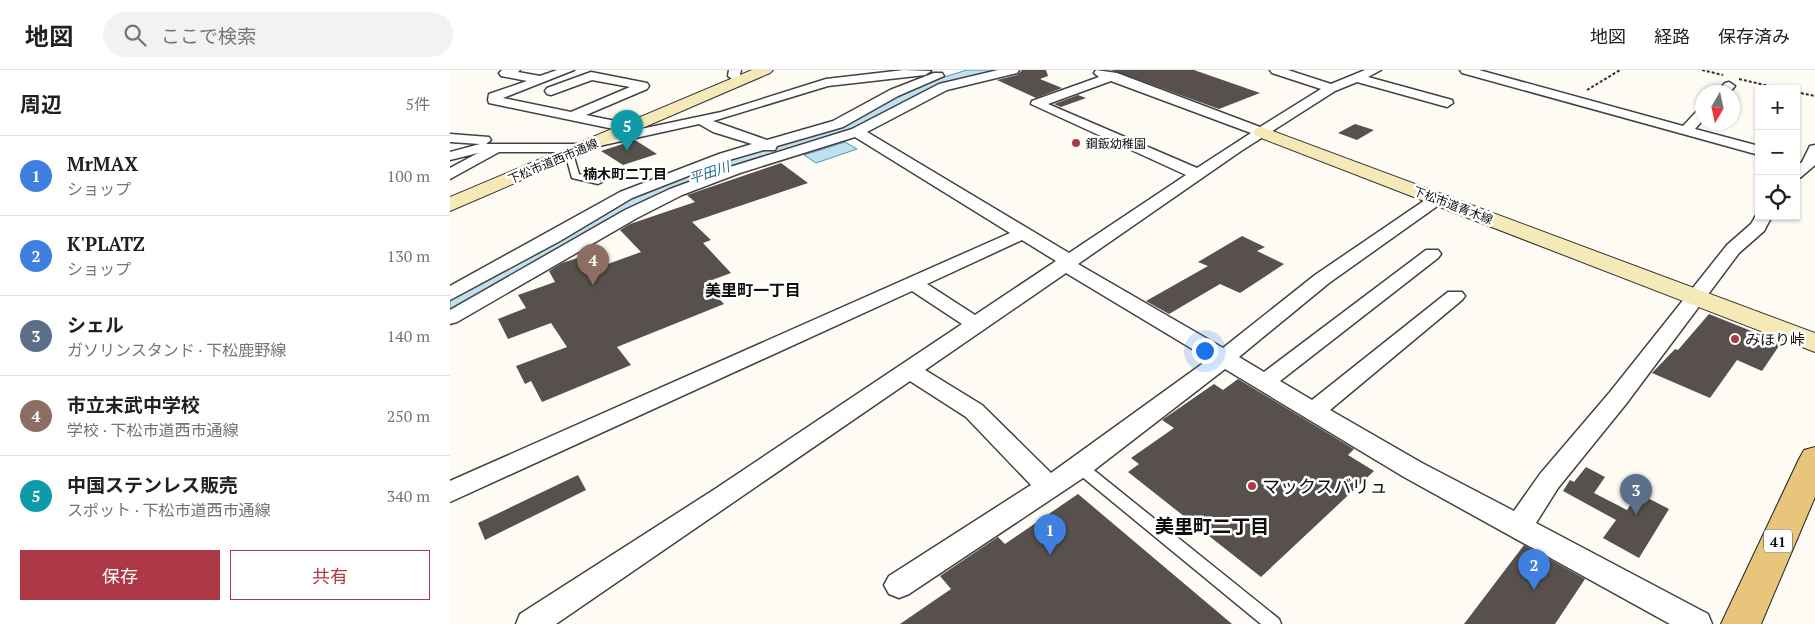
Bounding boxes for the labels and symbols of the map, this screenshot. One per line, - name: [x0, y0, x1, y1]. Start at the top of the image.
- north arrow: [1695, 85, 1740, 130]
- pin: 5: [611, 110, 643, 151]
- street label: 下松市道西市通線: [506, 135, 600, 187]
- place label: 鋼鈑幼稚園: [1086, 136, 1146, 151]
- marker: 鋼鈑幼稚園: [1070, 137, 1082, 149]
- water label: 平田川: [686, 156, 734, 188]
- district label: 楠木町二丁目: [583, 164, 667, 183]
- street label: 下松市道青木線: [1411, 183, 1495, 227]
- pin: 4: [577, 244, 609, 285]
- district label: 美里町一丁目: [705, 279, 801, 301]
- place label: みほり峠: [1745, 329, 1805, 349]
- marker: みほり峠: [1729, 333, 1741, 345]
- your location: [1192, 338, 1218, 364]
- place label: マックスバリュ: [1262, 474, 1387, 498]
- pin: 3: [1620, 474, 1652, 515]
- marker: マックスバリュ: [1246, 480, 1258, 492]
- district label: 美里町二丁目: [1155, 513, 1269, 538]
- pin: 1: [1034, 514, 1066, 555]
- road number: 41: [1764, 530, 1792, 552]
- pin: 2: [1518, 549, 1550, 590]

